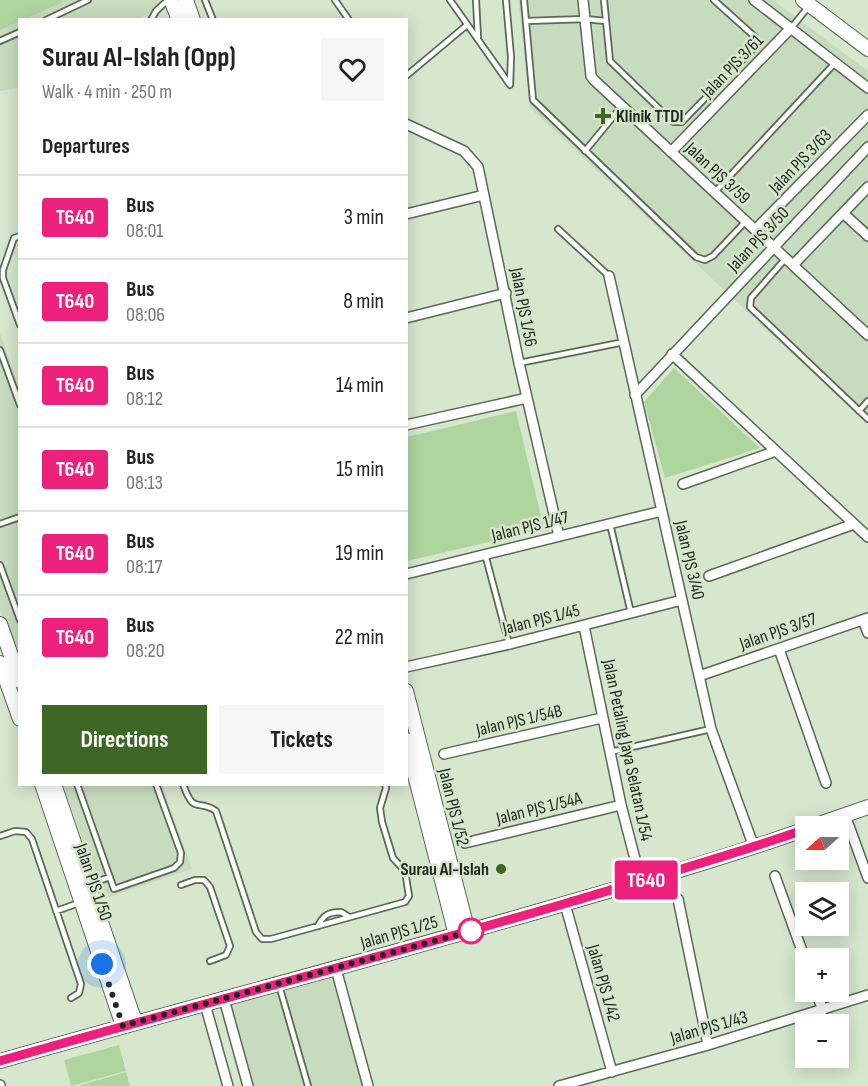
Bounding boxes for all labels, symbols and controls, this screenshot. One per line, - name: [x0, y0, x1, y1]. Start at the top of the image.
- street label: Jalan PJS 3/61: [696, 30, 768, 103]
- button: heart: [321, 38, 384, 101]
- text: Surau Al-Islah (Opp): [42, 41, 236, 74]
- text: Walk · 4 min · 250 m: [42, 80, 172, 104]
- place label: Klinik TTDI: [616, 106, 684, 127]
- marker: Klinik TTDI: [594, 107, 612, 125]
- street label: Jalan PJS 3/63: [764, 125, 836, 199]
- text: Departures: [42, 133, 130, 160]
- street label: Jalan PJS 3/59: [680, 137, 754, 209]
- text: Bus: [126, 192, 155, 219]
- street label: Jalan PJS 3/50: [722, 203, 794, 277]
- text: 3 min: [344, 204, 384, 231]
- text: T640: [56, 205, 94, 230]
- text: 08:01: [126, 219, 163, 243]
- street label: Jalan PJS 1/56: [505, 265, 541, 348]
- text: Bus: [126, 276, 155, 303]
- text: 8 min: [343, 288, 384, 315]
- text: T640: [56, 289, 94, 314]
- text: 08:06: [126, 303, 165, 327]
- text: Bus: [126, 360, 155, 387]
- text: 14 min: [336, 372, 384, 399]
- text: T640: [56, 373, 94, 398]
- text: 08:12: [126, 387, 163, 411]
- text: Bus: [126, 444, 155, 471]
- text: 15 min: [336, 456, 384, 483]
- text: T640: [56, 457, 94, 482]
- text: 08:13: [126, 471, 163, 495]
- street label: Jalan PJS 1/47: [488, 507, 572, 546]
- street label: Jalan PJS 3/40: [670, 517, 709, 602]
- text: Bus: [126, 528, 155, 555]
- text: 19 min: [335, 540, 384, 567]
- text: T640: [56, 541, 94, 566]
- text: 08:17: [126, 555, 162, 579]
- street label: Jalan PJS 1/45: [499, 600, 582, 639]
- street label: Jalan PJS 3/57: [736, 608, 820, 655]
- text: Bus: [126, 612, 155, 639]
- text: 22 min: [335, 624, 384, 651]
- text: T640: [56, 625, 94, 650]
- text: 08:20: [126, 639, 165, 663]
- street label: Jalan Petaling Jaya Selatan 1/54: [598, 656, 657, 843]
- street label: Jalan PJS 1/54B: [473, 700, 564, 741]
- button: Directions: [42, 705, 207, 774]
- button: Tickets: [219, 705, 384, 774]
- street label: Jalan PJS 1/52: [433, 765, 473, 848]
- street label: Jalan PJS 1/54A: [493, 788, 584, 829]
- north arrow: [795, 816, 849, 870]
- map controls: [795, 816, 849, 1068]
- street label: Jalan PJS 1/50: [70, 840, 116, 923]
- place label: Surau Al-Islah: [400, 859, 489, 880]
- line badge: T640: [604, 860, 688, 900]
- marker: Surau Al-Islah: [494, 862, 508, 876]
- text: T640: [627, 868, 665, 893]
- button: layers: [795, 882, 849, 936]
- street label: Jalan PJS 1/25: [357, 911, 440, 954]
- unlabelled marker: [458, 918, 484, 944]
- street label: Jalan PJS 1/42: [582, 941, 625, 1024]
- button: +: [795, 948, 849, 1002]
- your location: [87, 949, 117, 979]
- street label: Jalan PJS 1/43: [667, 1006, 750, 1049]
- button: −: [795, 1014, 849, 1068]

